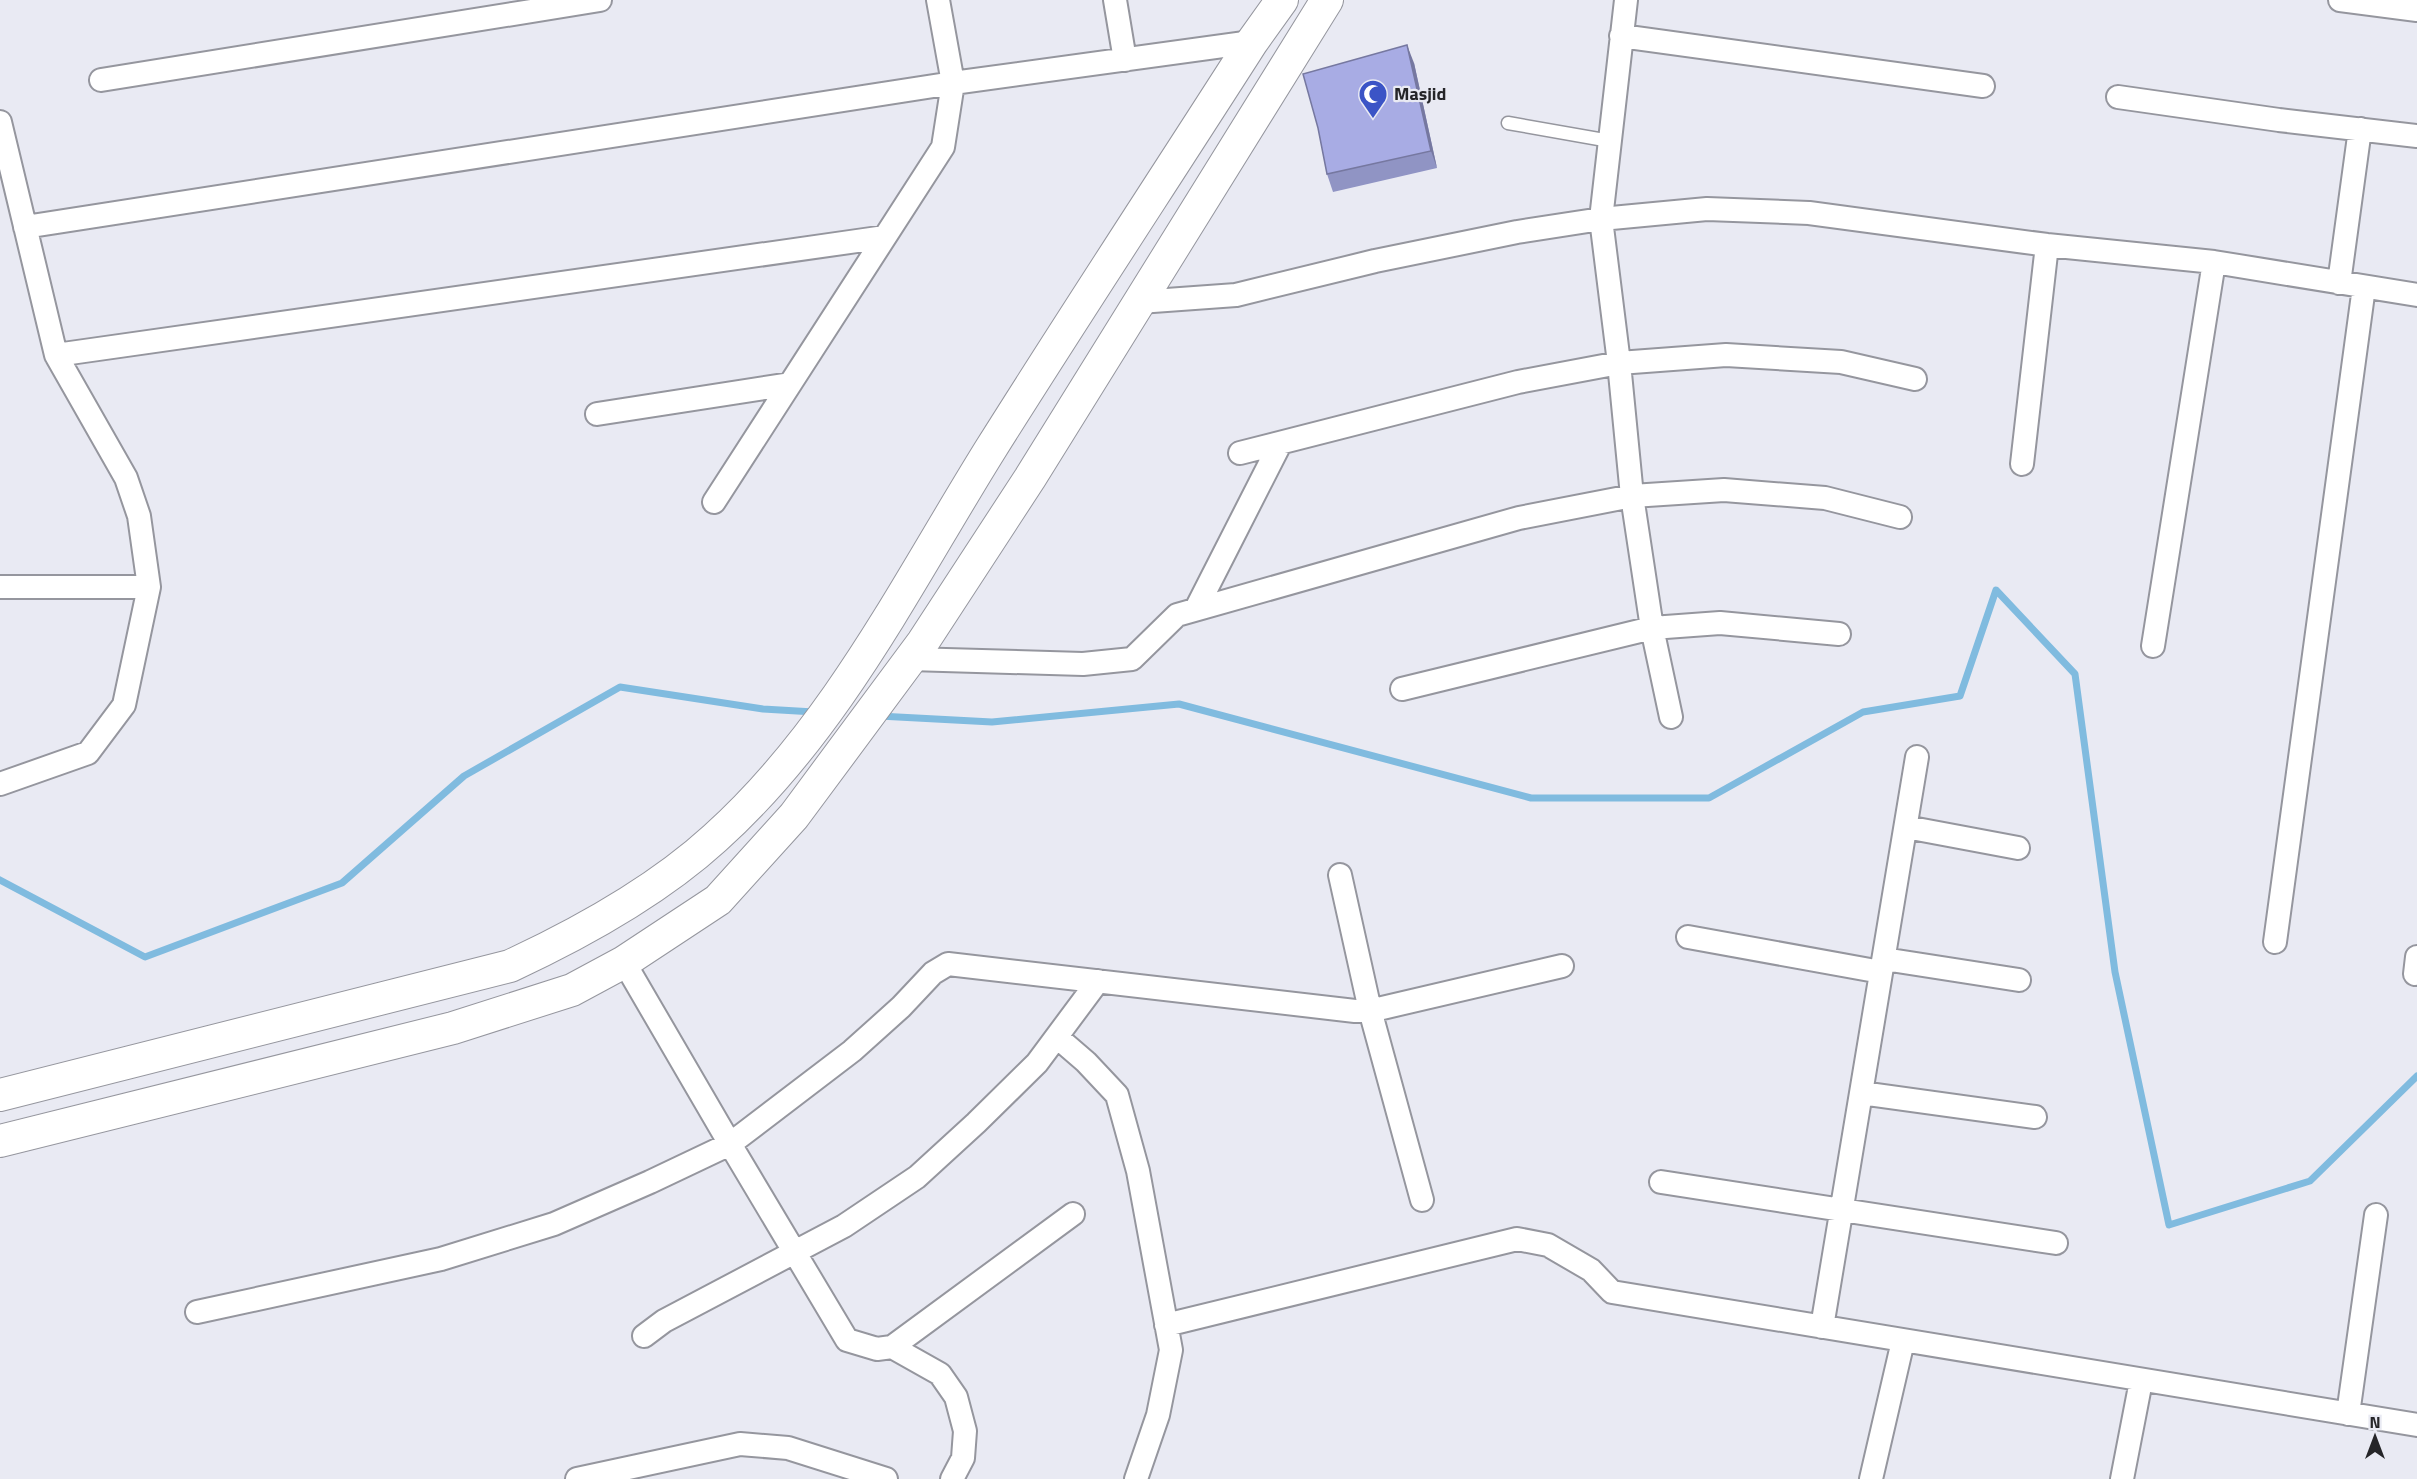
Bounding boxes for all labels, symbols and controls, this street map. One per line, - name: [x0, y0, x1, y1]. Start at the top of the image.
- mosque icon: Masjid: [1357, 78, 1389, 120]
- place label: Masjid: [1394, 80, 1446, 107]
- north arrow: [2345, 1407, 2405, 1467]
- text: N: [2369, 1410, 2381, 1434]

